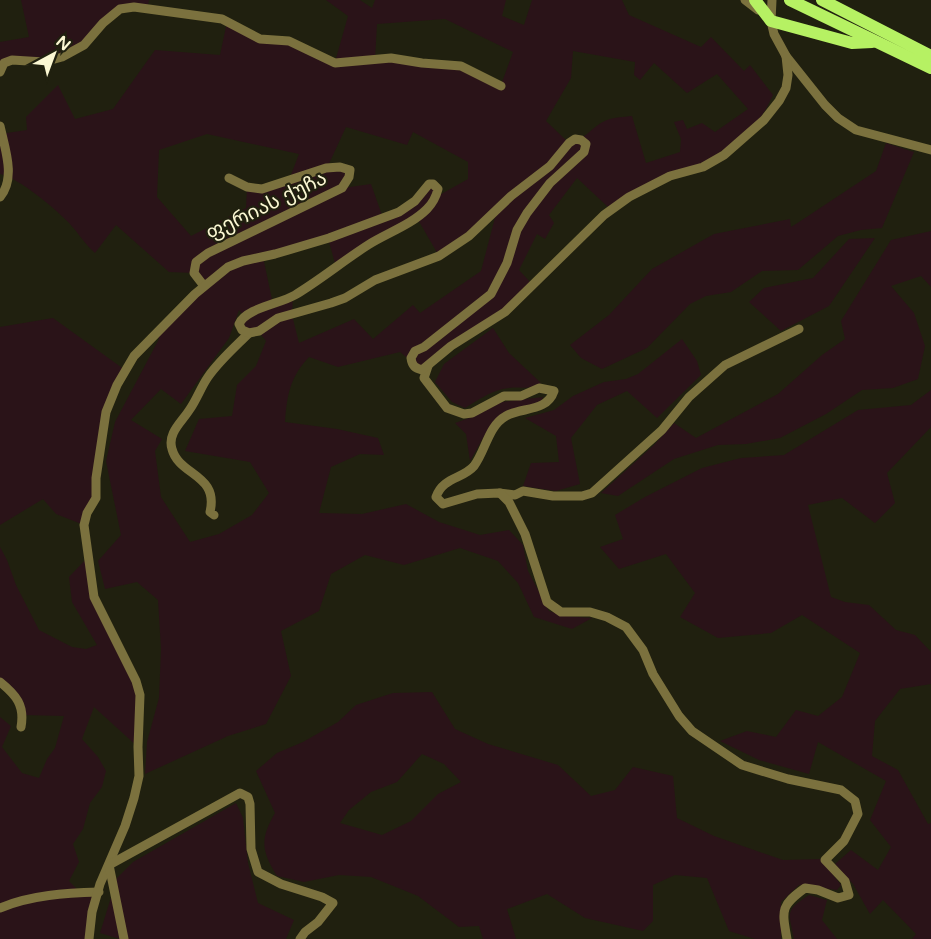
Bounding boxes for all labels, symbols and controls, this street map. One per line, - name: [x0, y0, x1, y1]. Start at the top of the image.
- north arrow: [24, 24, 84, 84]
- text: N: [52, 32, 75, 55]
- street label: ფერიას ქუჩა: [202, 166, 331, 246]

